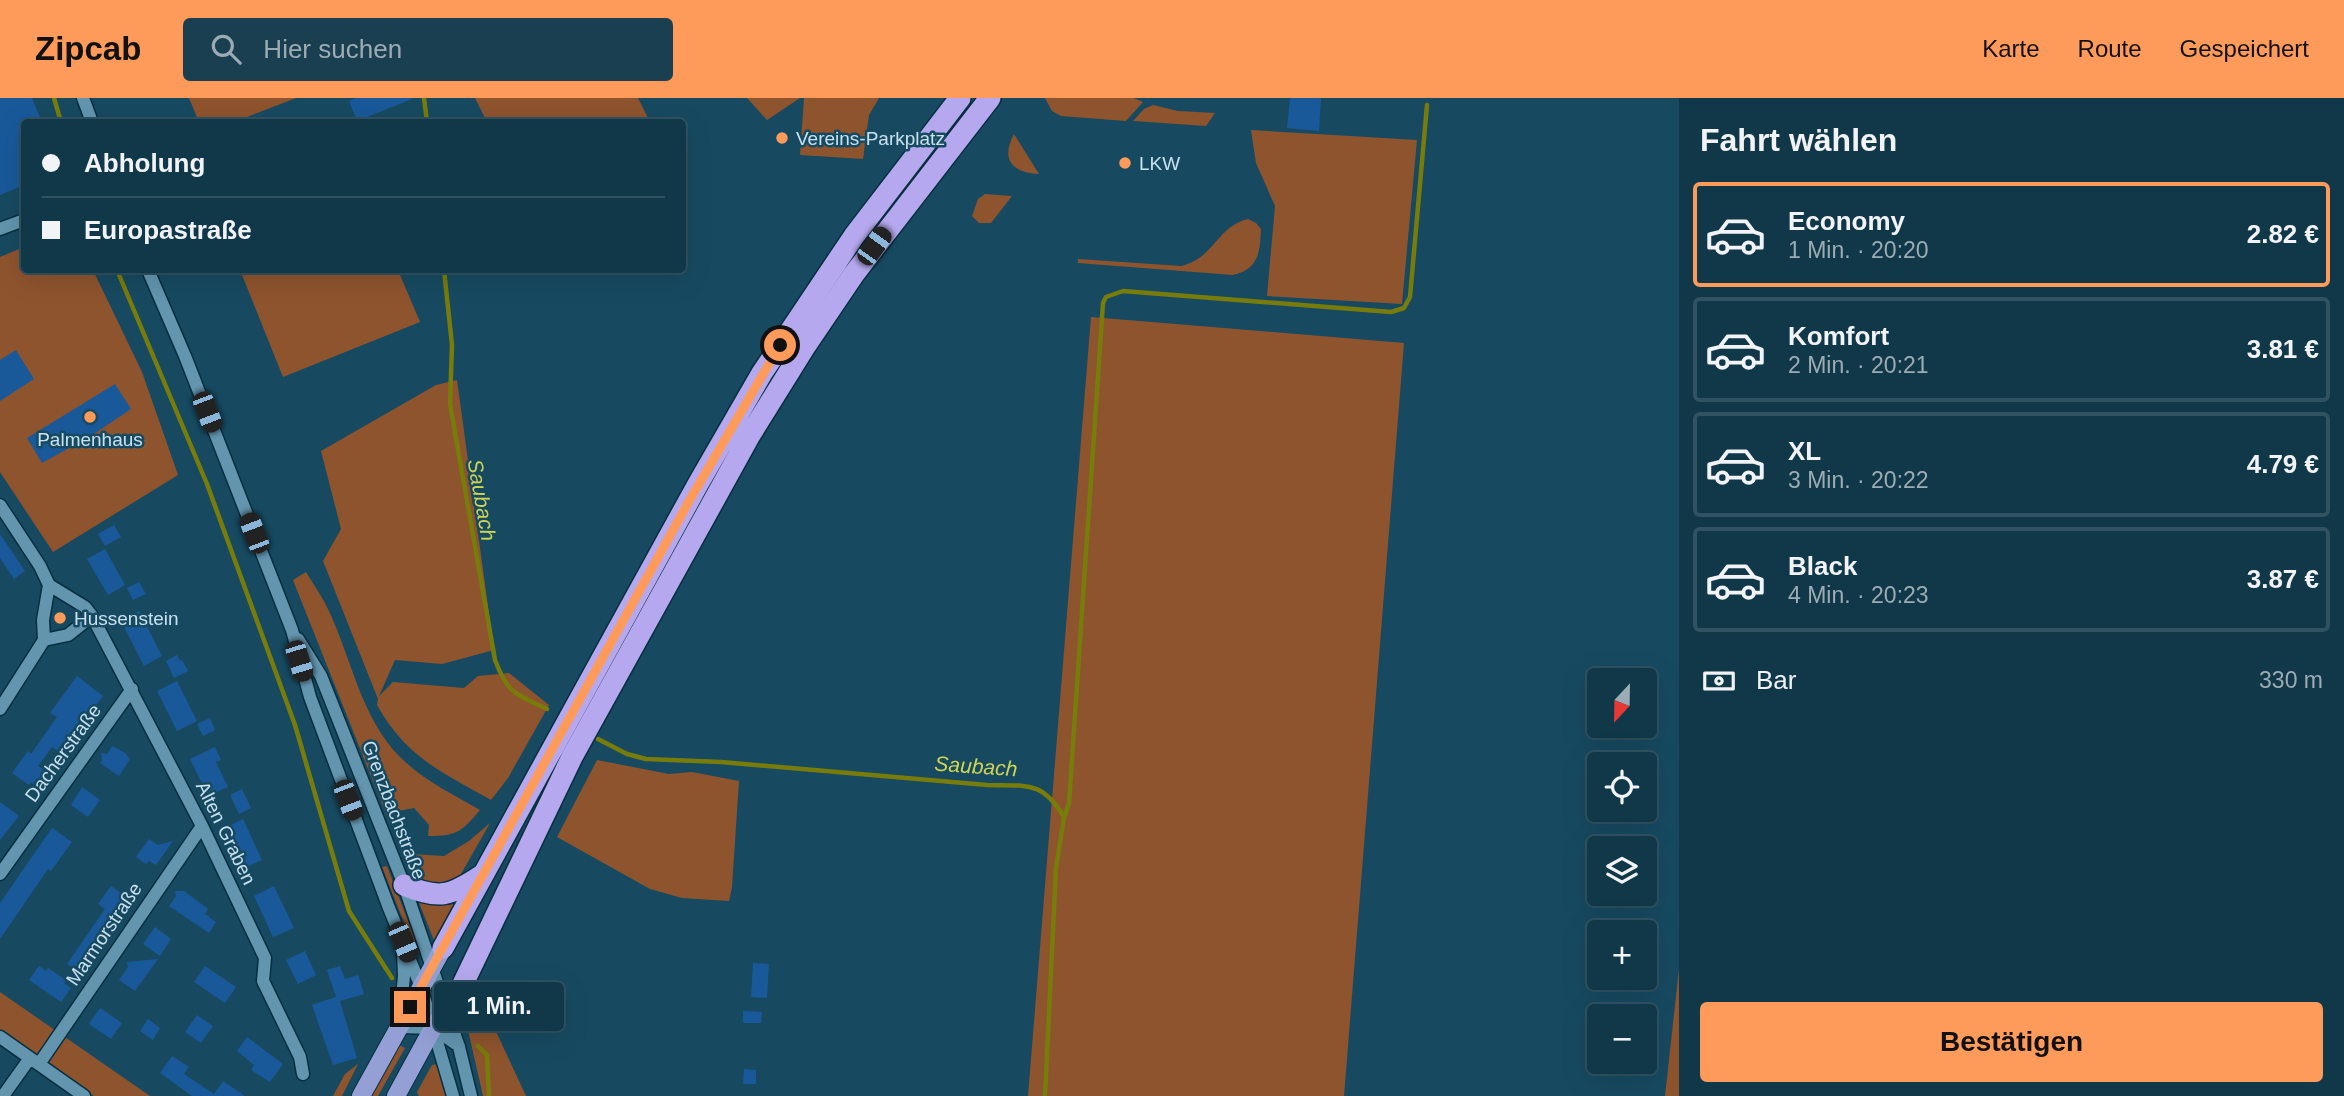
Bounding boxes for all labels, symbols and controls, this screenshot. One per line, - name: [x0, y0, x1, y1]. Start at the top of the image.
- search box: [183, 18, 673, 81]
- text: Zipcab: [35, 30, 141, 67]
- icon: search: [207, 30, 245, 68]
- text: Hier suchen: [263, 34, 402, 64]
- text: Karte: [1982, 35, 2040, 62]
- text: Route: [2078, 35, 2142, 62]
- text: Gespeichert: [2180, 35, 2309, 62]
- text: Fahrt wählen: [1700, 122, 1897, 158]
- place label: Vereins-Parkplatz: [796, 128, 945, 149]
- marker: Vereins-Parkplatz: [774, 130, 790, 146]
- text: Abholung: [84, 148, 205, 178]
- place label: LKW: [1139, 153, 1180, 174]
- marker: LKW: [1117, 155, 1133, 171]
- icon: car: [1704, 203, 1767, 266]
- text: Economy: [1788, 206, 1905, 236]
- text: Europastraße: [84, 215, 252, 245]
- text: 2.82 €: [2247, 219, 2319, 249]
- car: [854, 223, 895, 269]
- text: 1 Min. · 20:20: [1788, 237, 1929, 263]
- icon: car: [1704, 318, 1767, 381]
- text: Komfort: [1788, 321, 1889, 351]
- route start: [764, 329, 796, 361]
- text: 3.81 €: [2247, 334, 2319, 364]
- text: 2 Min. · 20:21: [1788, 352, 1929, 378]
- car: [190, 389, 225, 435]
- marker: Palmenhaus: [82, 409, 98, 425]
- place label: Palmenhaus: [37, 429, 143, 450]
- icon: car: [1704, 433, 1767, 496]
- text: XL: [1788, 436, 1821, 466]
- text: 4.79 €: [2247, 449, 2319, 479]
- water label: Saubach: [463, 457, 501, 543]
- text: 3 Min. · 20:22: [1788, 467, 1929, 493]
- car: [237, 510, 272, 556]
- icon: car: [1704, 548, 1767, 611]
- text: Black: [1788, 551, 1857, 581]
- text: 3.87 €: [2247, 564, 2319, 594]
- text: 4 Min. · 20:23: [1788, 582, 1929, 608]
- place label: Hussenstein: [74, 608, 179, 629]
- marker: Hussenstein: [52, 610, 68, 626]
- car: [283, 638, 316, 684]
- icon: cash: [1700, 662, 1738, 700]
- text: Bar: [1756, 665, 1796, 695]
- text: 330 m: [2259, 667, 2323, 693]
- north arrow: [1587, 668, 1657, 738]
- map controls: [1587, 668, 1657, 1074]
- street label: Dacherstraße: [21, 700, 105, 806]
- street label: Grenzbachstraße: [358, 738, 430, 882]
- water label: Saubach: [934, 752, 1018, 780]
- button: locate: [1587, 752, 1657, 822]
- car: [331, 777, 366, 823]
- street label: Alten Graben: [192, 778, 260, 888]
- button: layers: [1587, 836, 1657, 906]
- street label: Marmorstraße: [62, 879, 146, 989]
- car: [386, 919, 421, 965]
- button: +: [1587, 920, 1657, 990]
- callout: 1 Min.: [434, 982, 564, 1032]
- route end: [394, 991, 426, 1023]
- text: 1 Min.: [466, 993, 532, 1019]
- button: Bestätigen: [1700, 1002, 2323, 1082]
- button: −: [1587, 1004, 1657, 1074]

